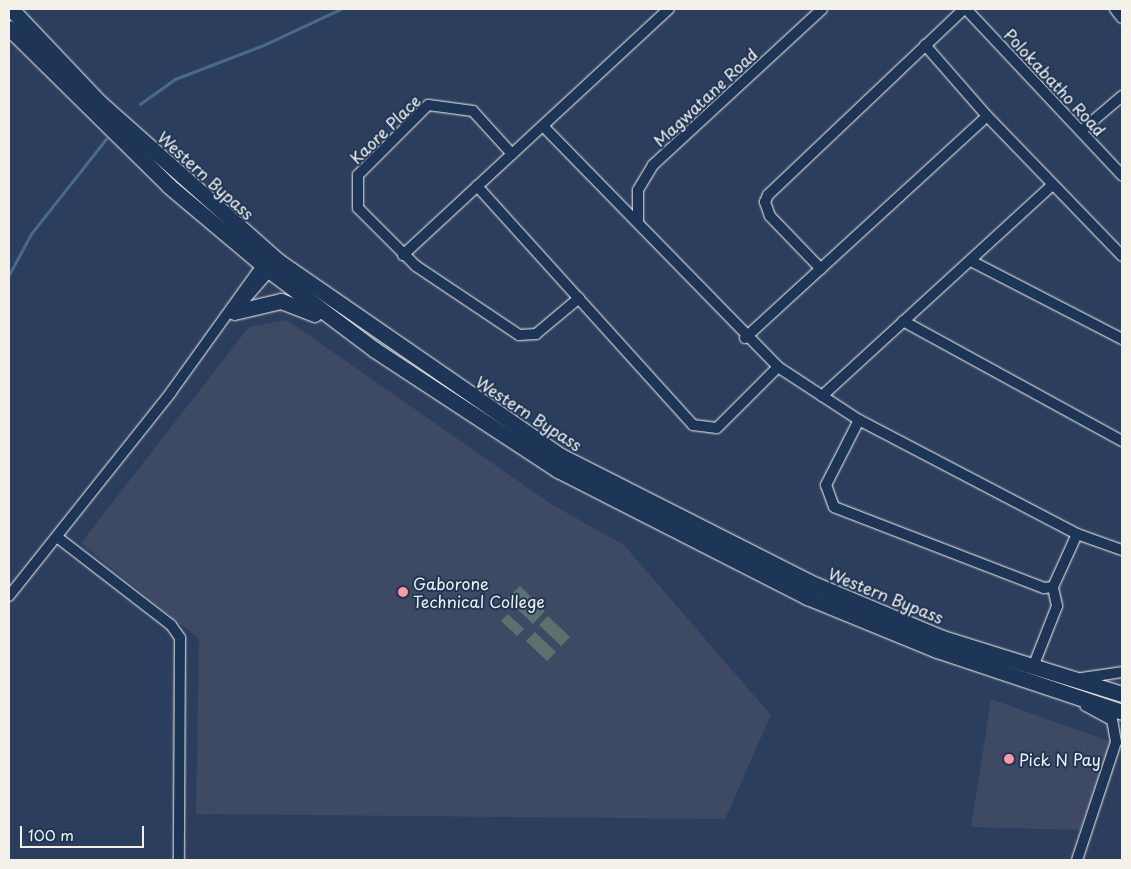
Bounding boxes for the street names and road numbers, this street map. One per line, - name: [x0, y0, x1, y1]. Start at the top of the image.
- street label: Polokabatho Road: [1000, 24, 1110, 140]
- street label: Magwatane Road: [649, 44, 761, 150]
- street label: Kaore Place: [346, 91, 424, 167]
- street label: Western Bypass: [154, 127, 258, 223]
- street label: Western Bypass: [472, 371, 586, 455]
- street label: Western Bypass: [825, 563, 947, 627]

